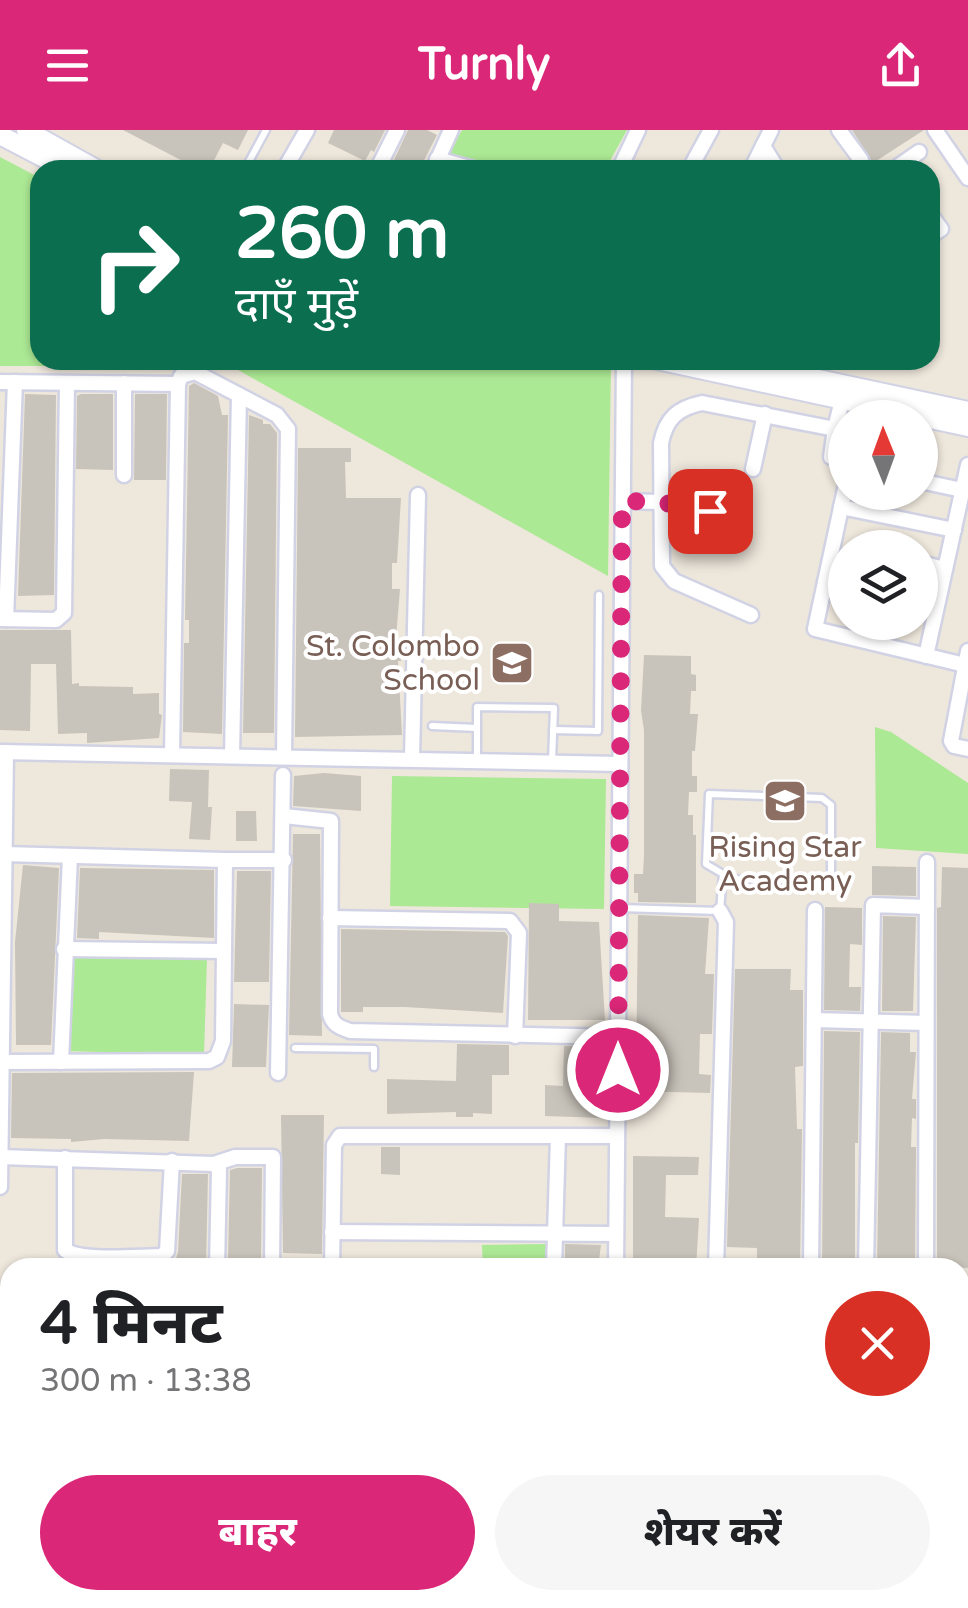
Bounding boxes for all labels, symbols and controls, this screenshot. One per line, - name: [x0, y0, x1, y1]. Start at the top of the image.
- icon: menu: [40, 38, 95, 93]
- text: Turnly: [418, 38, 550, 92]
- icon: share: [873, 38, 928, 93]
- text: 260 m: [235, 193, 449, 277]
- icon: right: [70, 200, 200, 330]
- text: दाएँ मुड़ें: [235, 278, 358, 332]
- north arrow: [828, 400, 938, 510]
- map controls: [828, 400, 938, 640]
- pin: [668, 469, 753, 554]
- icon: arrive: [683, 484, 738, 539]
- button: layers: [828, 530, 938, 640]
- place label: St. Colombo School: [306, 628, 480, 699]
- school or university icon: St. Colombo School: [489, 640, 535, 686]
- school or university icon: Rising Star Academy: [762, 778, 808, 824]
- place label: Rising Star Academy: [708, 829, 862, 900]
- position arrow: [566, 1018, 670, 1122]
- text: 4 मिनट: [40, 1288, 222, 1360]
- button: close: [825, 1291, 930, 1396]
- text: 300 m · 13:38: [40, 1362, 252, 1400]
- button: बाहर: [40, 1475, 475, 1590]
- button: शेयर करें: [495, 1475, 930, 1590]

